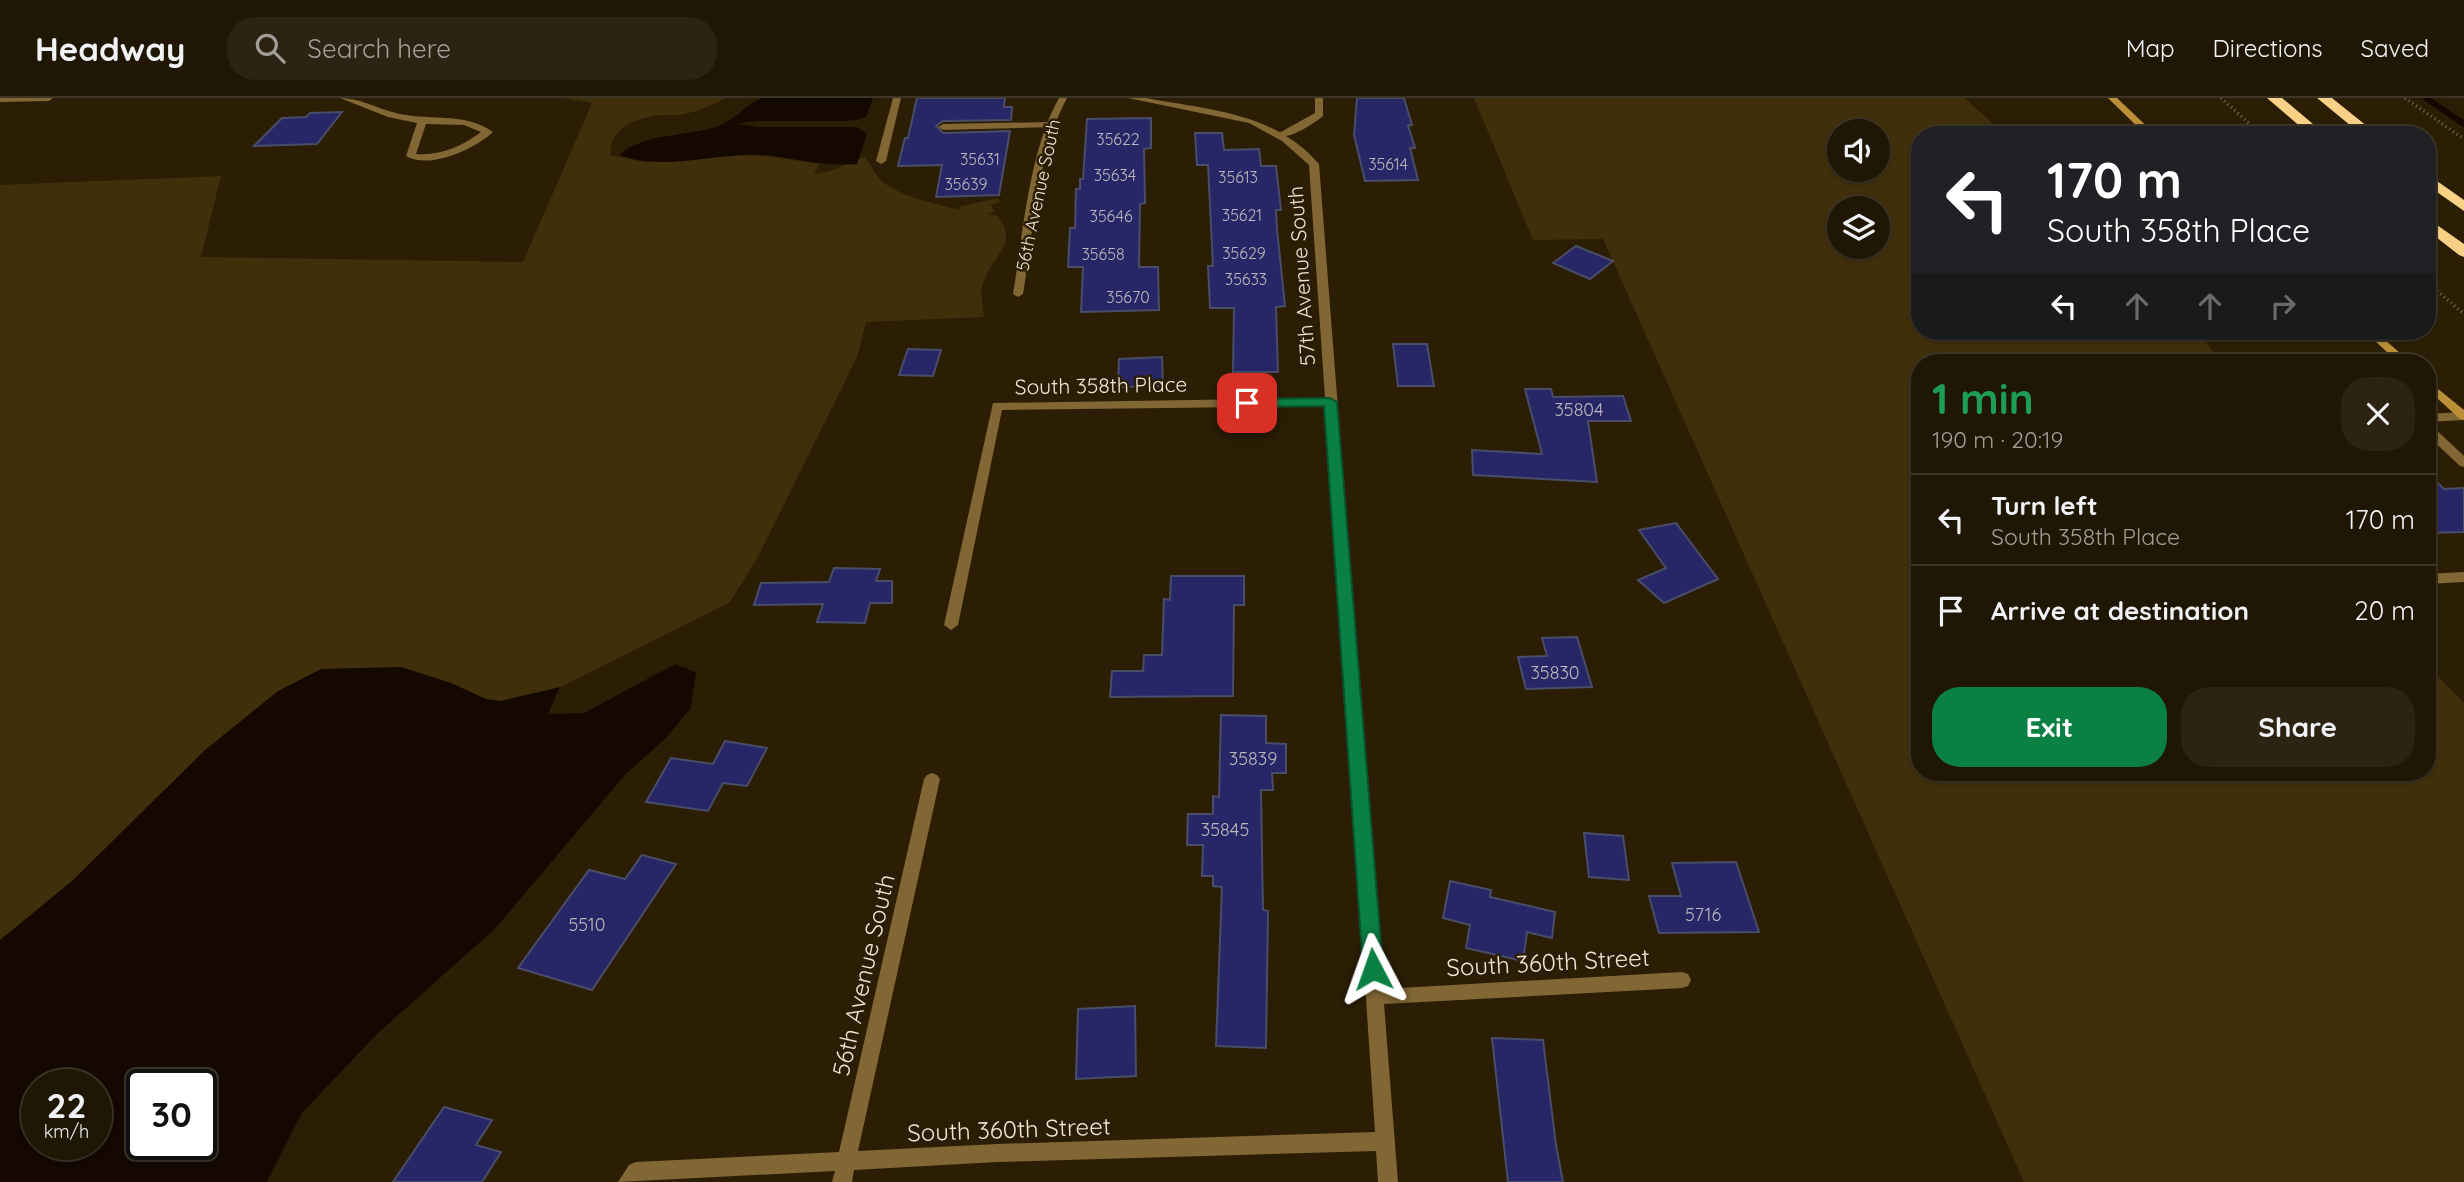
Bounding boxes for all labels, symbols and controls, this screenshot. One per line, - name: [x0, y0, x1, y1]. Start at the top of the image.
- search box: [227, 17, 717, 80]
- text: Headway: [35, 28, 185, 69]
- icon: search: [251, 29, 289, 67]
- text: Search here: [307, 32, 451, 65]
- text: Map: [2126, 33, 2175, 63]
- text: Directions: [2213, 33, 2323, 63]
- text: Saved: [2361, 33, 2429, 63]
- street label: 56th Avenue South: [1011, 117, 1065, 273]
- map controls: [1827, 119, 1890, 259]
- button: sound: [1827, 119, 1890, 182]
- house number: 35622: [1096, 129, 1140, 149]
- house number: 35631: [960, 149, 1000, 169]
- text: 170 m: [2047, 149, 2182, 210]
- house number: 35614: [1368, 154, 1408, 174]
- icon: left: [1932, 154, 2023, 245]
- house number: 35634: [1094, 165, 1136, 185]
- house number: 35613: [1218, 167, 1258, 187]
- house number: 35639: [944, 174, 988, 194]
- street label: 57th Avenue South: [1282, 185, 1320, 367]
- button: layers: [1827, 196, 1890, 259]
- house number: 35621: [1222, 205, 1262, 225]
- house number: 35646: [1090, 206, 1133, 226]
- text: South 358th Place: [2047, 210, 2310, 250]
- house number: 35629: [1222, 243, 1266, 263]
- house number: 35658: [1081, 244, 1125, 264]
- house number: 35633: [1225, 269, 1267, 289]
- house number: 35670: [1106, 287, 1150, 307]
- icon: left: [2045, 287, 2083, 325]
- icon: ahead: [2118, 287, 2156, 325]
- icon: ahead: [2191, 287, 2229, 325]
- icon: right: [2264, 287, 2302, 325]
- street label: South 358th Place: [1014, 370, 1188, 400]
- text: 1 min: [1932, 372, 2034, 425]
- pin: [1217, 373, 1277, 433]
- button: close: [2341, 377, 2415, 451]
- icon: arrive: [1228, 384, 1266, 422]
- house number: 35804: [1554, 398, 1604, 421]
- text: 190 m · 20:19: [1932, 425, 2063, 454]
- text: Turn left: [1991, 489, 2098, 522]
- icon: left: [1932, 501, 1970, 539]
- text: 170 m: [2346, 503, 2415, 536]
- text: South 358th Place: [1991, 522, 2180, 551]
- icon: arrive: [1932, 592, 1970, 630]
- text: Arrive at destination: [1991, 594, 2249, 627]
- text: 20 m: [2354, 594, 2415, 627]
- house number: 35830: [1530, 661, 1580, 684]
- button: Exit: [1932, 687, 2167, 767]
- button: Share: [2181, 687, 2415, 767]
- house number: 35839: [1229, 747, 1277, 770]
- house number: 35845: [1201, 818, 1249, 841]
- street label: 56th Avenue South: [825, 871, 901, 1079]
- house number: 5716: [1685, 903, 1721, 926]
- house number: 5510: [569, 913, 606, 936]
- position arrow: [1336, 932, 1410, 1006]
- street label: South 360th Street: [1446, 942, 1650, 982]
- speed limit sign: 30: [126, 1069, 217, 1160]
- text: 22: [47, 1083, 86, 1127]
- street label: South 360th Street: [907, 1110, 1111, 1148]
- text: km/h: [44, 1120, 89, 1143]

